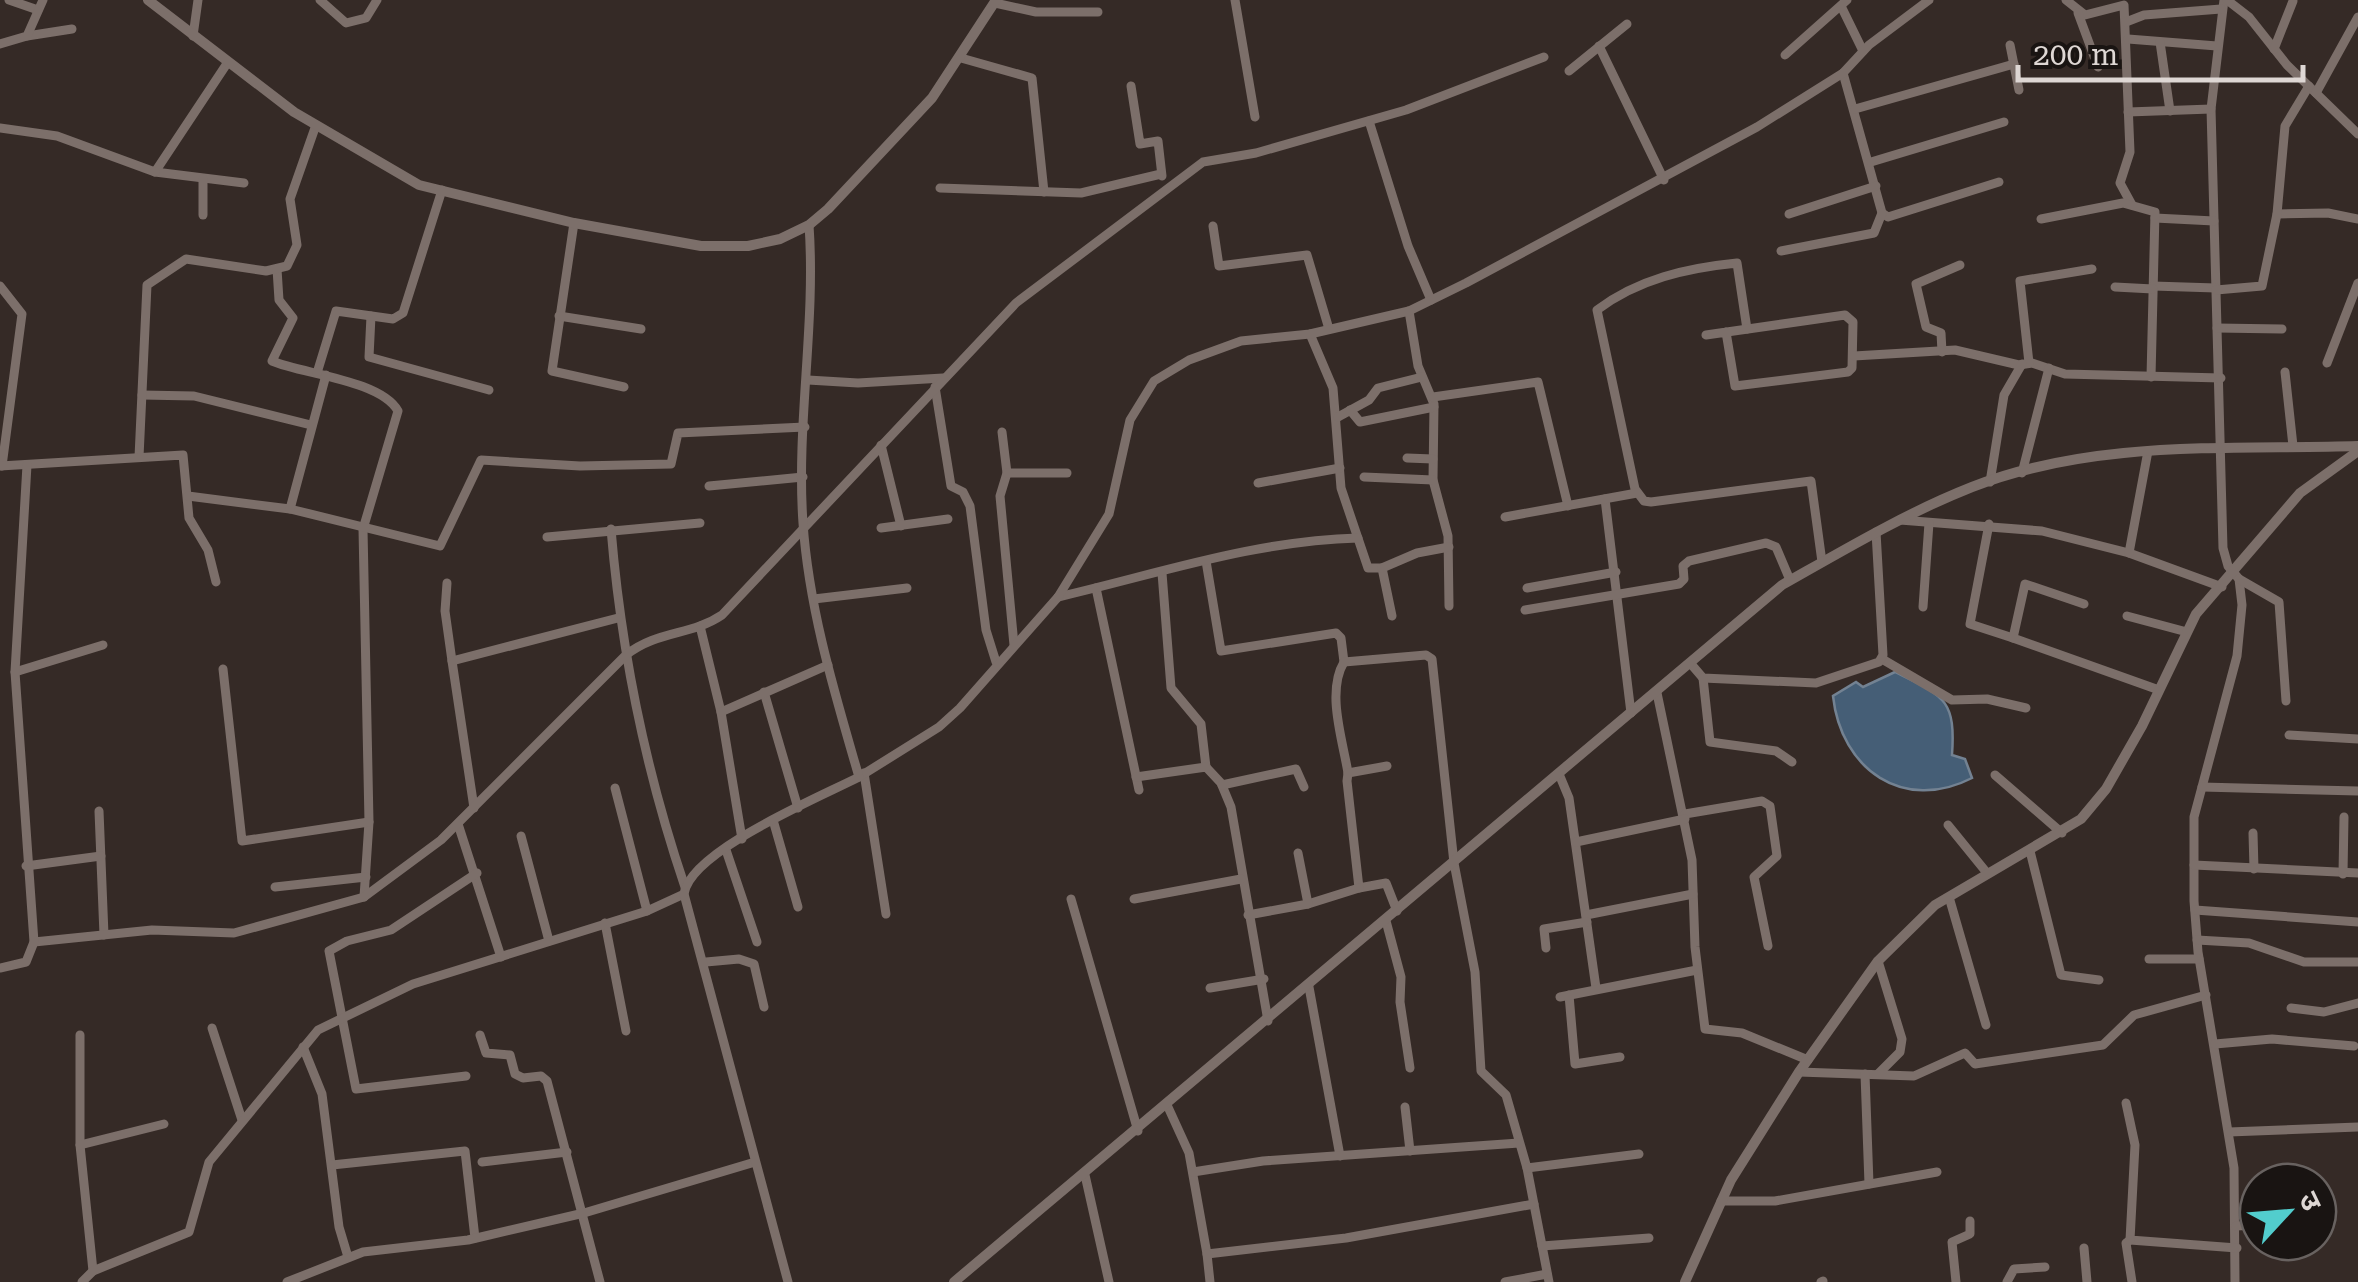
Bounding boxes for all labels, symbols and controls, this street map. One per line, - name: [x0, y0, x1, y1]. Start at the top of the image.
- scale bar: [2018, 20, 2303, 82]
- text: 200 m: [2033, 37, 2118, 72]
- north arrow: [2238, 1162, 2338, 1262]
- text: उ: [2292, 1187, 2329, 1216]

